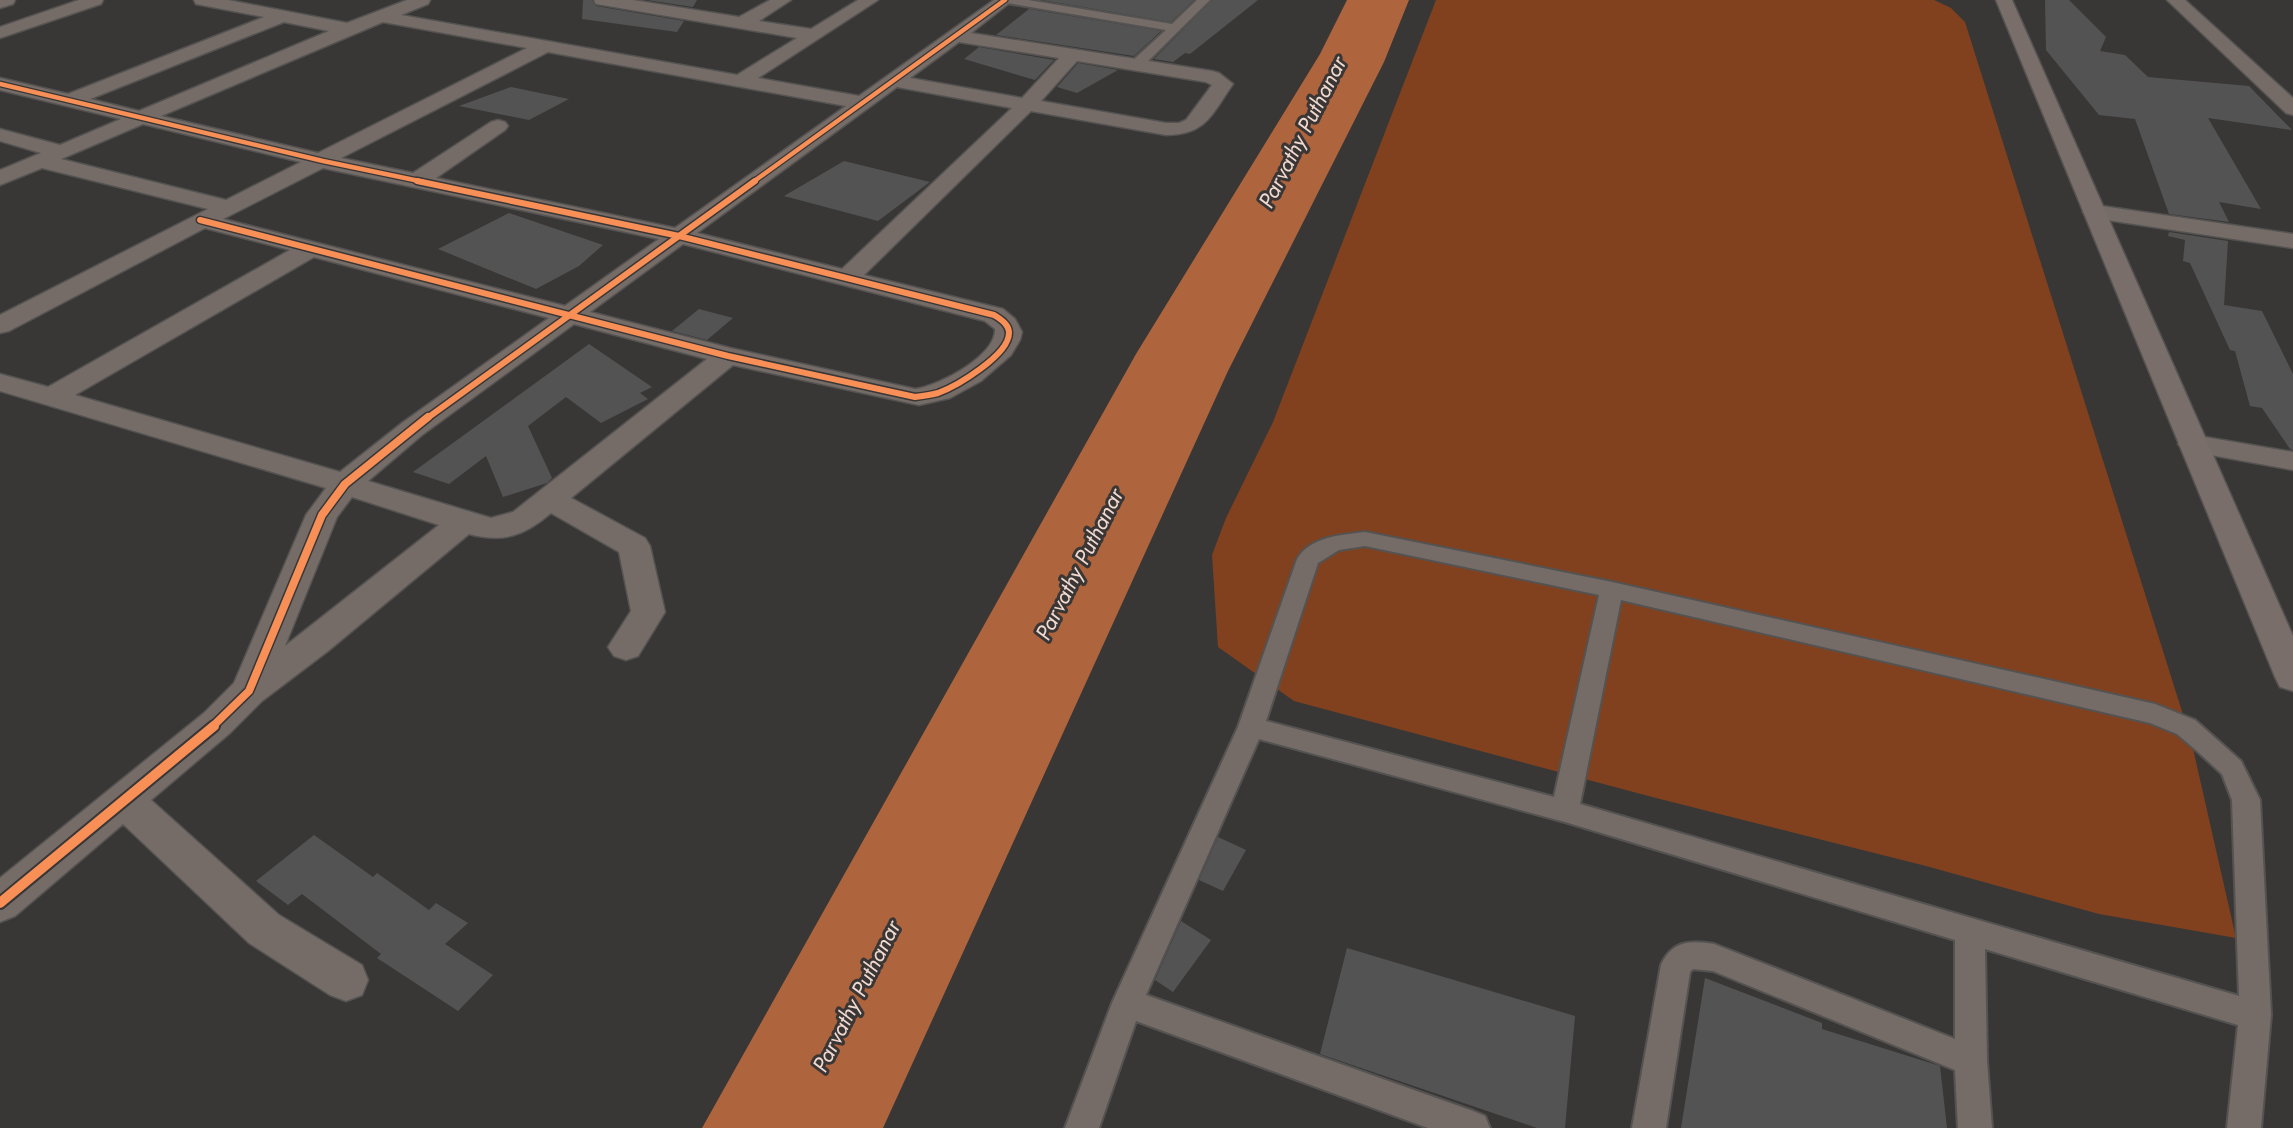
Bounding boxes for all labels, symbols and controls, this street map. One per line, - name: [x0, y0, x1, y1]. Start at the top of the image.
- water label: Parvathy Puthanar: [1250, 49, 1355, 214]
- water label: Parvathy Puthanar: [1027, 481, 1132, 646]
- water label: Parvathy Puthanar: [804, 913, 909, 1078]

